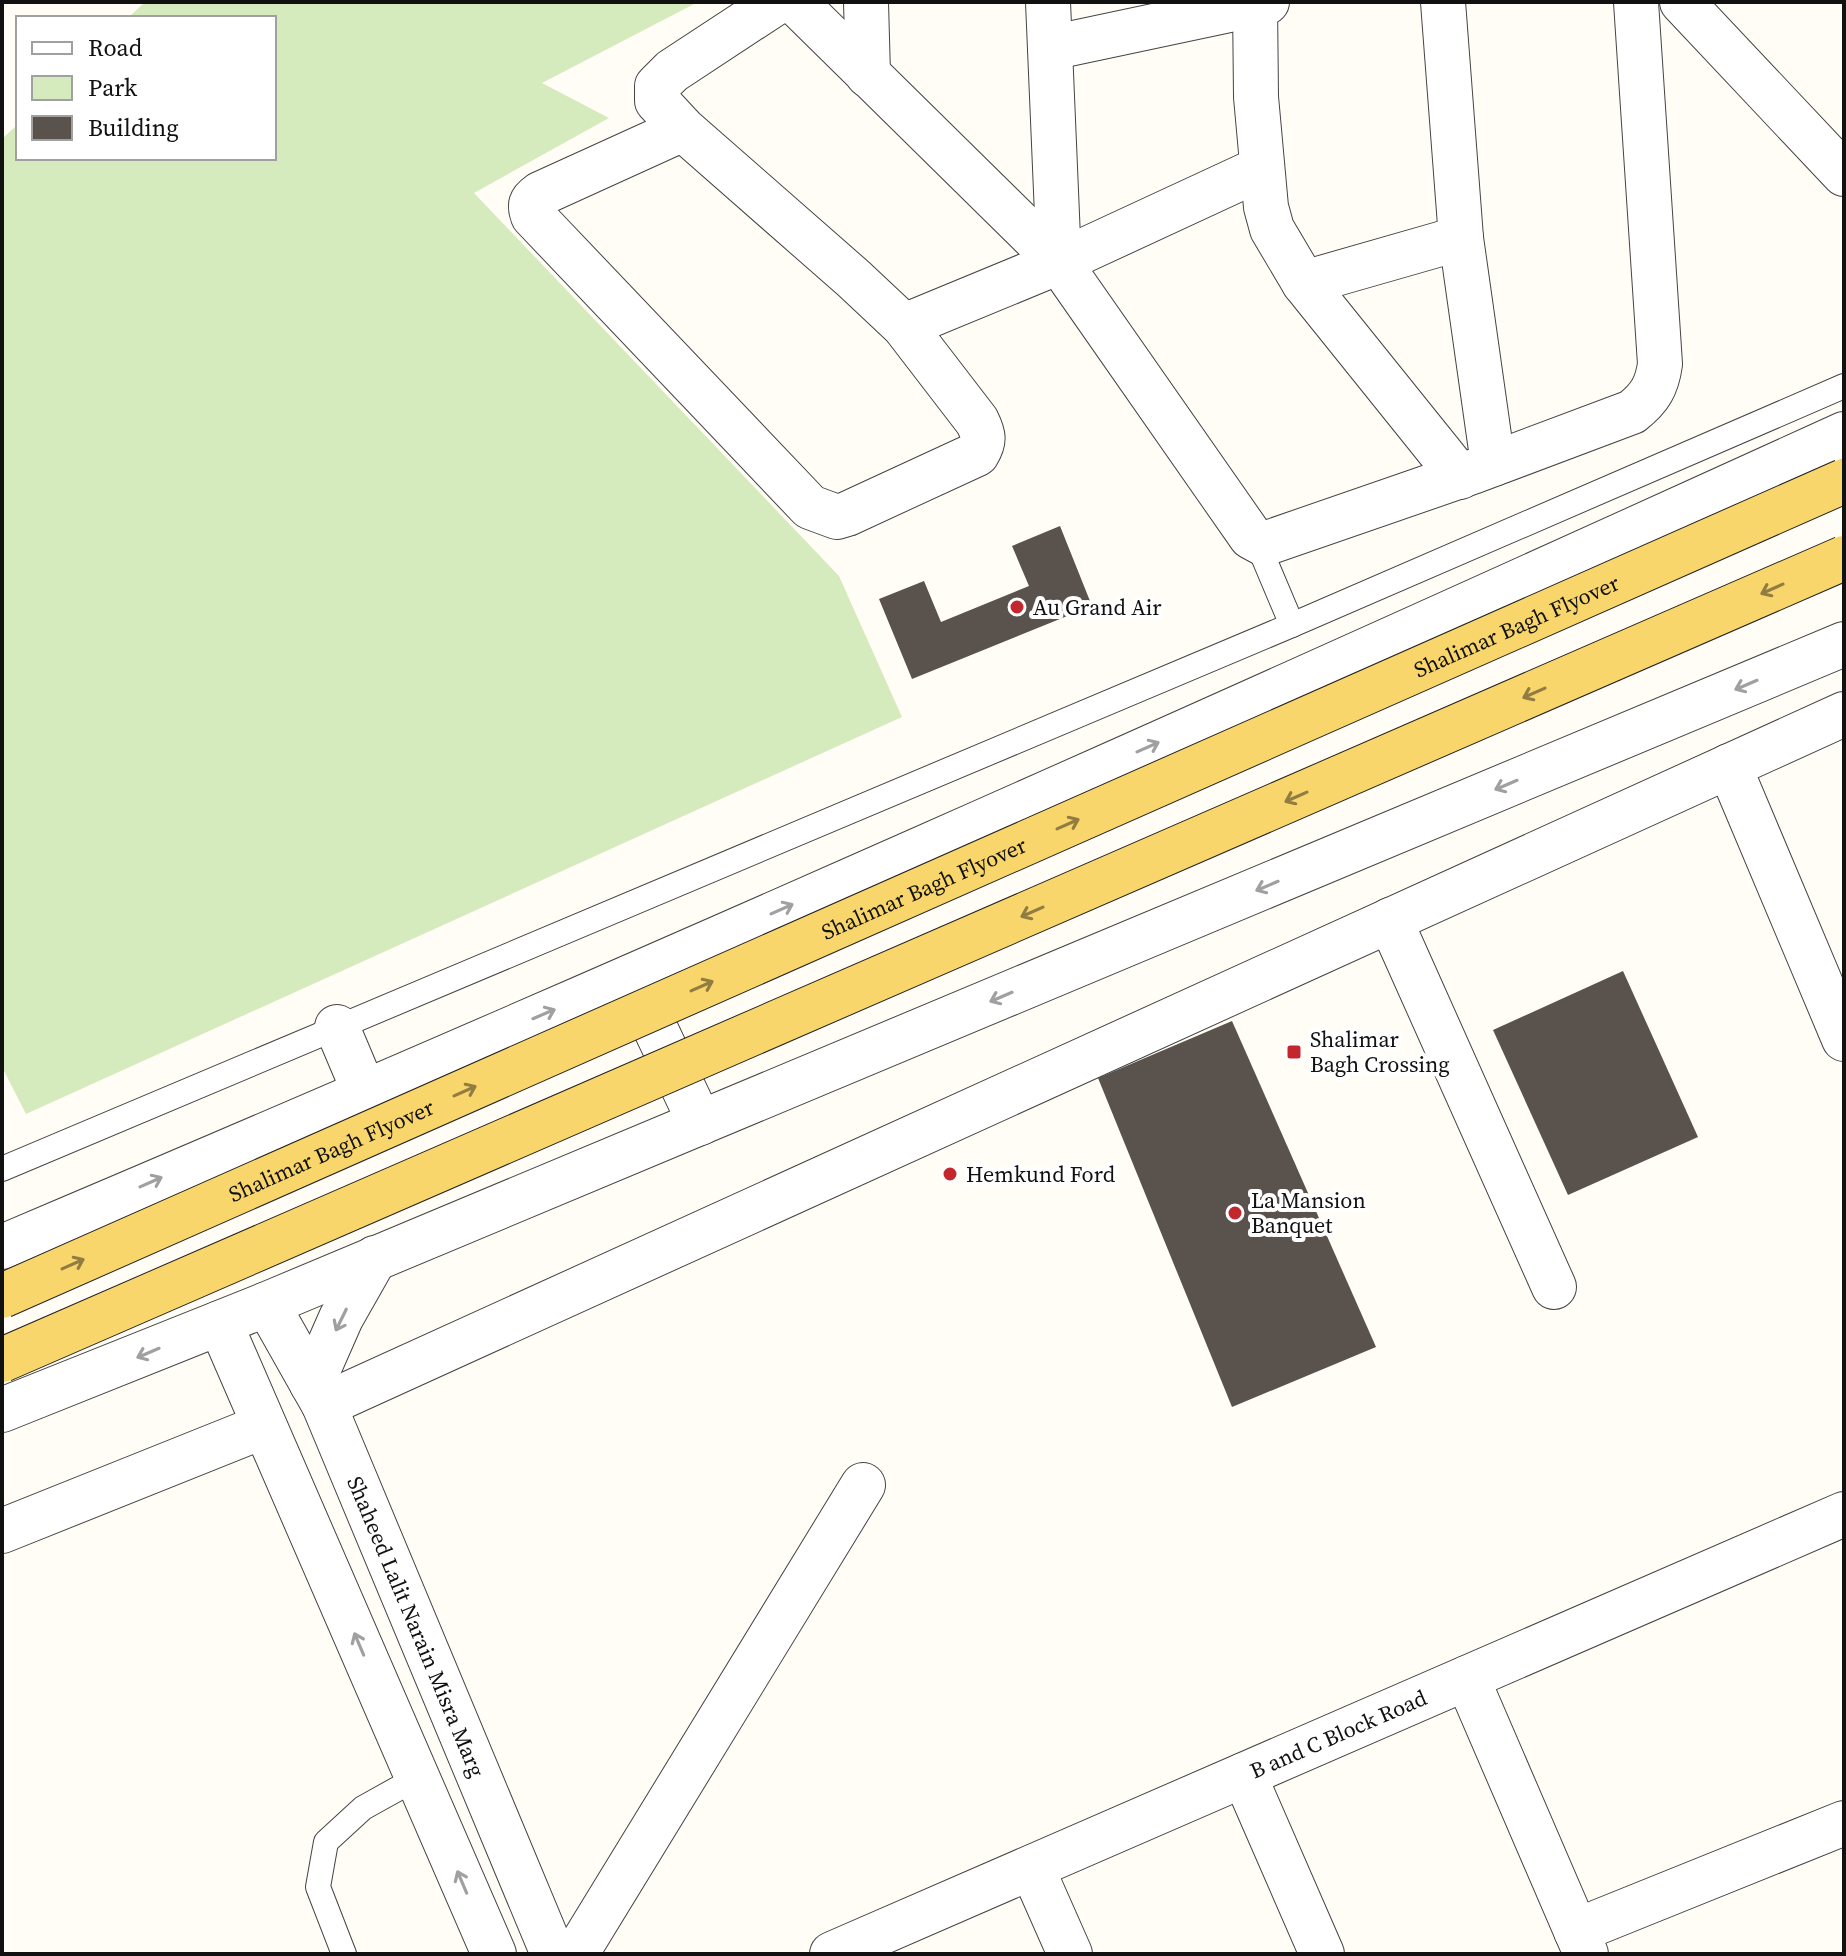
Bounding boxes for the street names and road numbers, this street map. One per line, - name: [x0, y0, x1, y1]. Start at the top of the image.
- street label: Shalimar Bagh Flyover: [1409, 567, 1624, 685]
- street label: Shalimar Bagh Flyover: [816, 829, 1032, 947]
- street label: Shalimar Bagh Flyover: [224, 1092, 439, 1209]
- street label: Shaheed Lalit Narain Misra Marg: [340, 1472, 492, 1781]
- street label: B and C Block Road: [1245, 1682, 1432, 1786]

